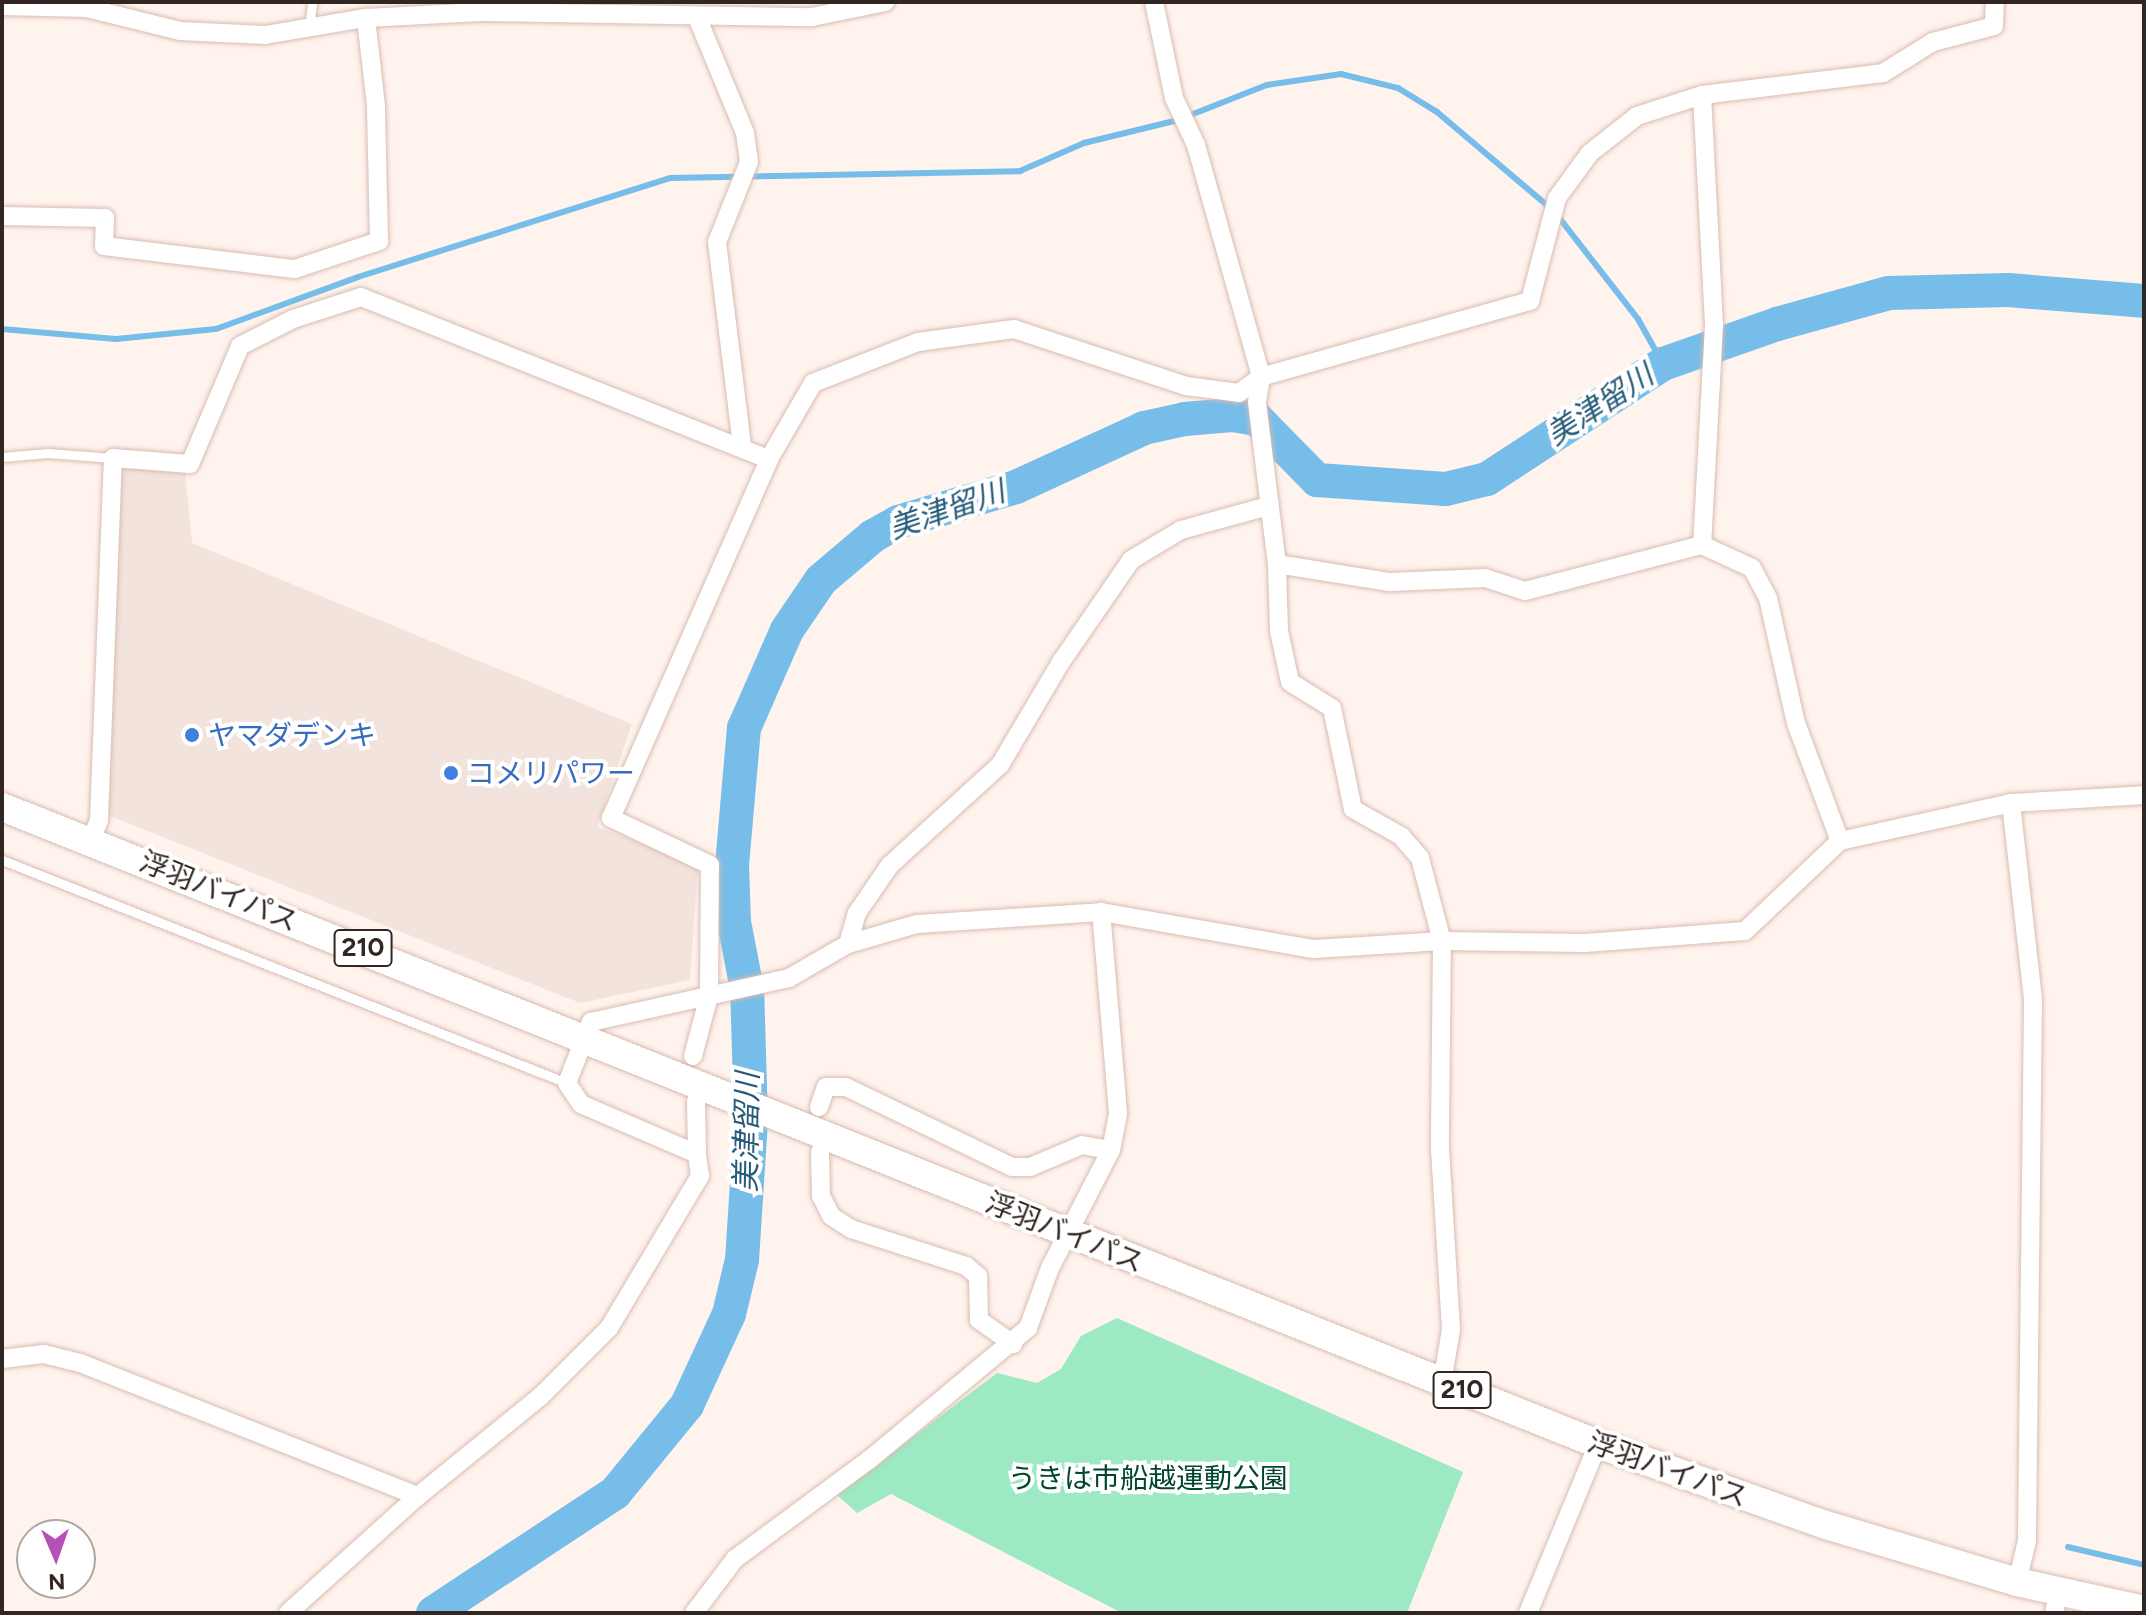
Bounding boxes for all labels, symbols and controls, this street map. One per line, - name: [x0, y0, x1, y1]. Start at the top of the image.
- water label: 美津留川: [1540, 357, 1660, 453]
- water label: 美津留川: [884, 473, 1010, 547]
- place label: ヤマダデンキ: [208, 718, 376, 752]
- marker: ヤマダデンキ: [183, 726, 201, 744]
- place label: コメリパワー: [467, 756, 635, 790]
- marker: コメリパワー: [442, 764, 460, 782]
- street label: 浮羽バイパス: [135, 844, 303, 938]
- road number: 210: [333, 926, 393, 970]
- water label: 美津留川: [728, 1072, 766, 1192]
- street label: 浮羽バイパス: [981, 1185, 1149, 1279]
- road number: 210: [1432, 1368, 1492, 1412]
- street label: 浮羽バイパス: [1583, 1424, 1753, 1514]
- park label: うきは市船越運動公園: [1008, 1461, 1288, 1495]
- north arrow: [16, 1519, 96, 1599]
- text: N: [48, 1568, 66, 1595]

